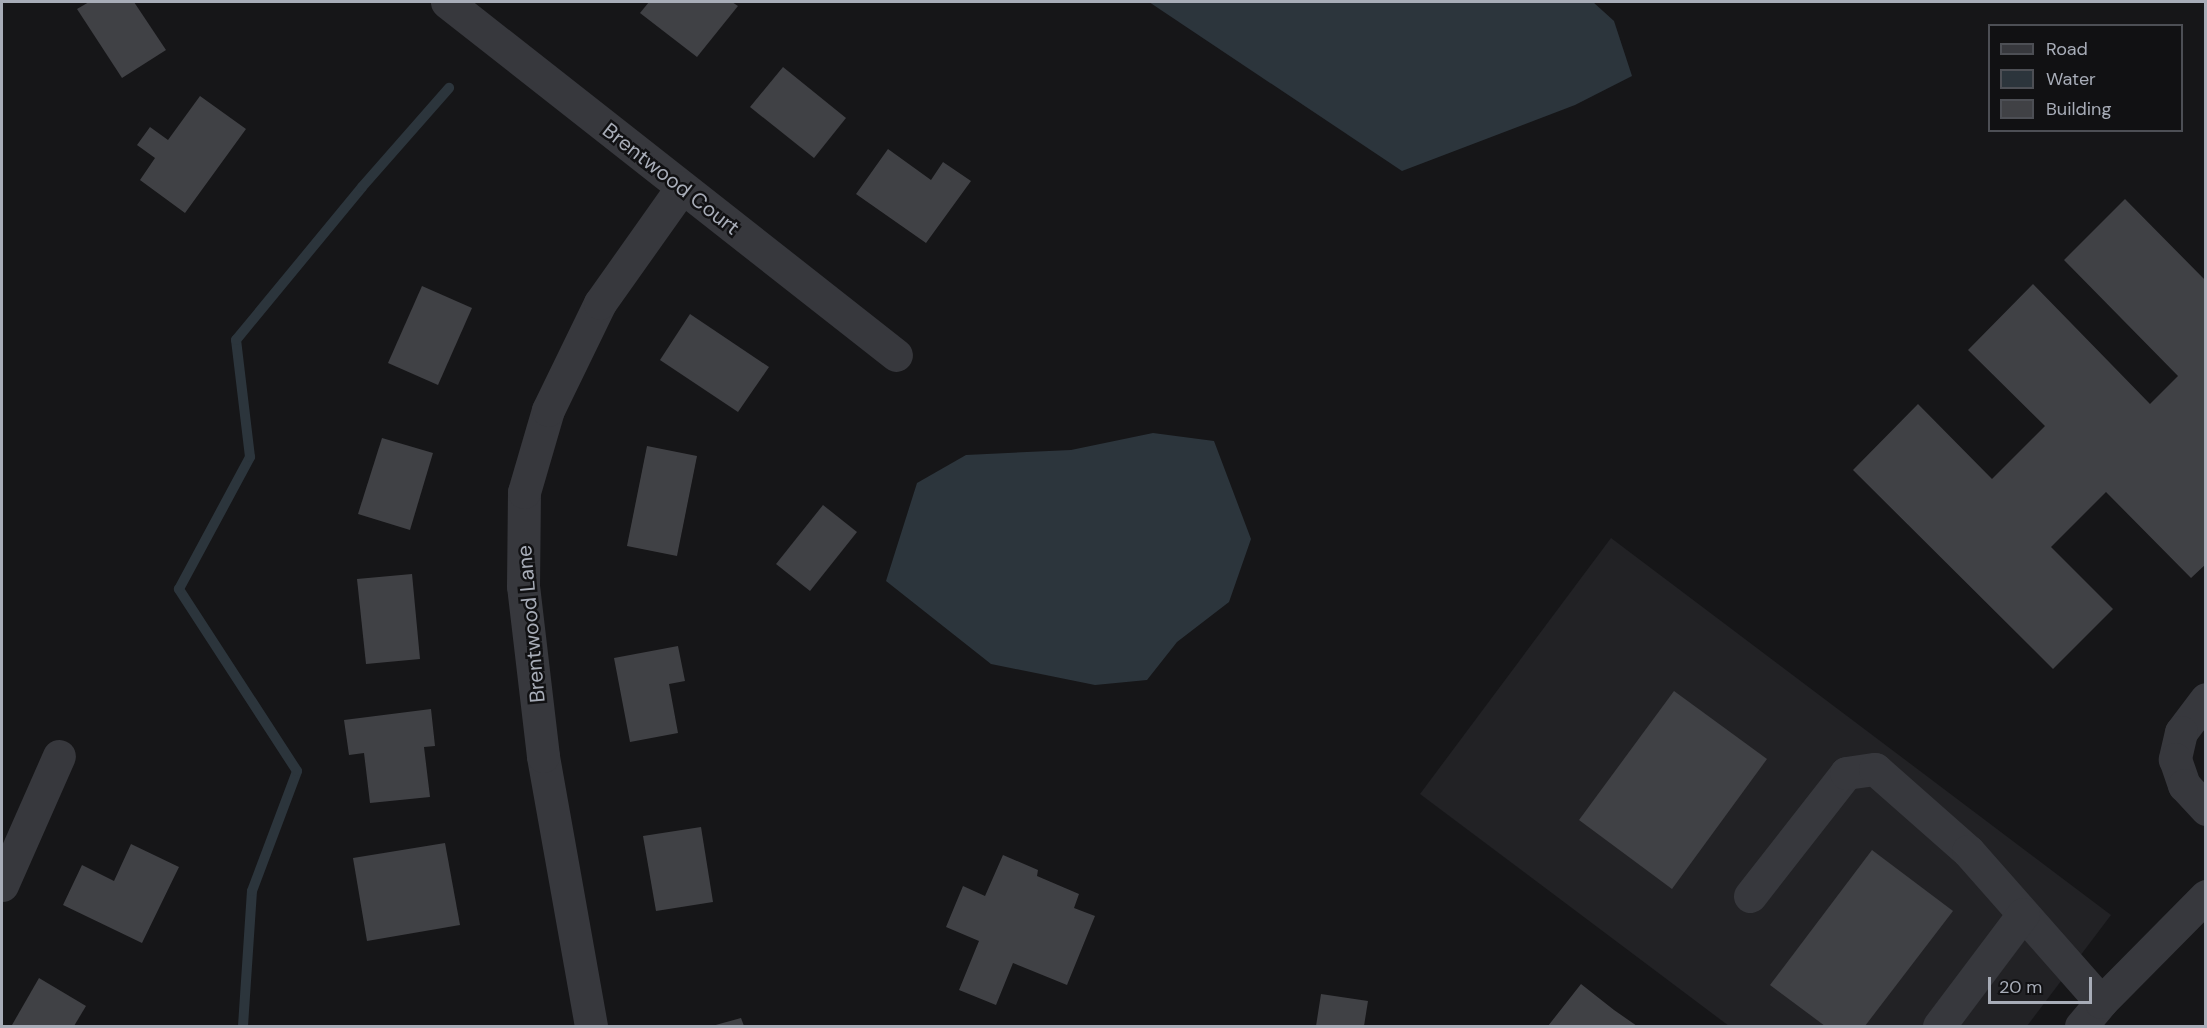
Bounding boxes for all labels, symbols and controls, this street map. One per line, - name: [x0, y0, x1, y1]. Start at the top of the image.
- legend: [1988, 24, 2183, 132]
- text: Road: [2046, 37, 2088, 61]
- text: Water: [2046, 67, 2096, 91]
- text: Building: [2046, 97, 2111, 121]
- street label: Brentwood Court: [597, 118, 745, 240]
- street label: Brentwood Lane: [512, 544, 550, 704]
- scale bar: [1991, 965, 2094, 1003]
- text: 20 m: [1999, 975, 2042, 999]

